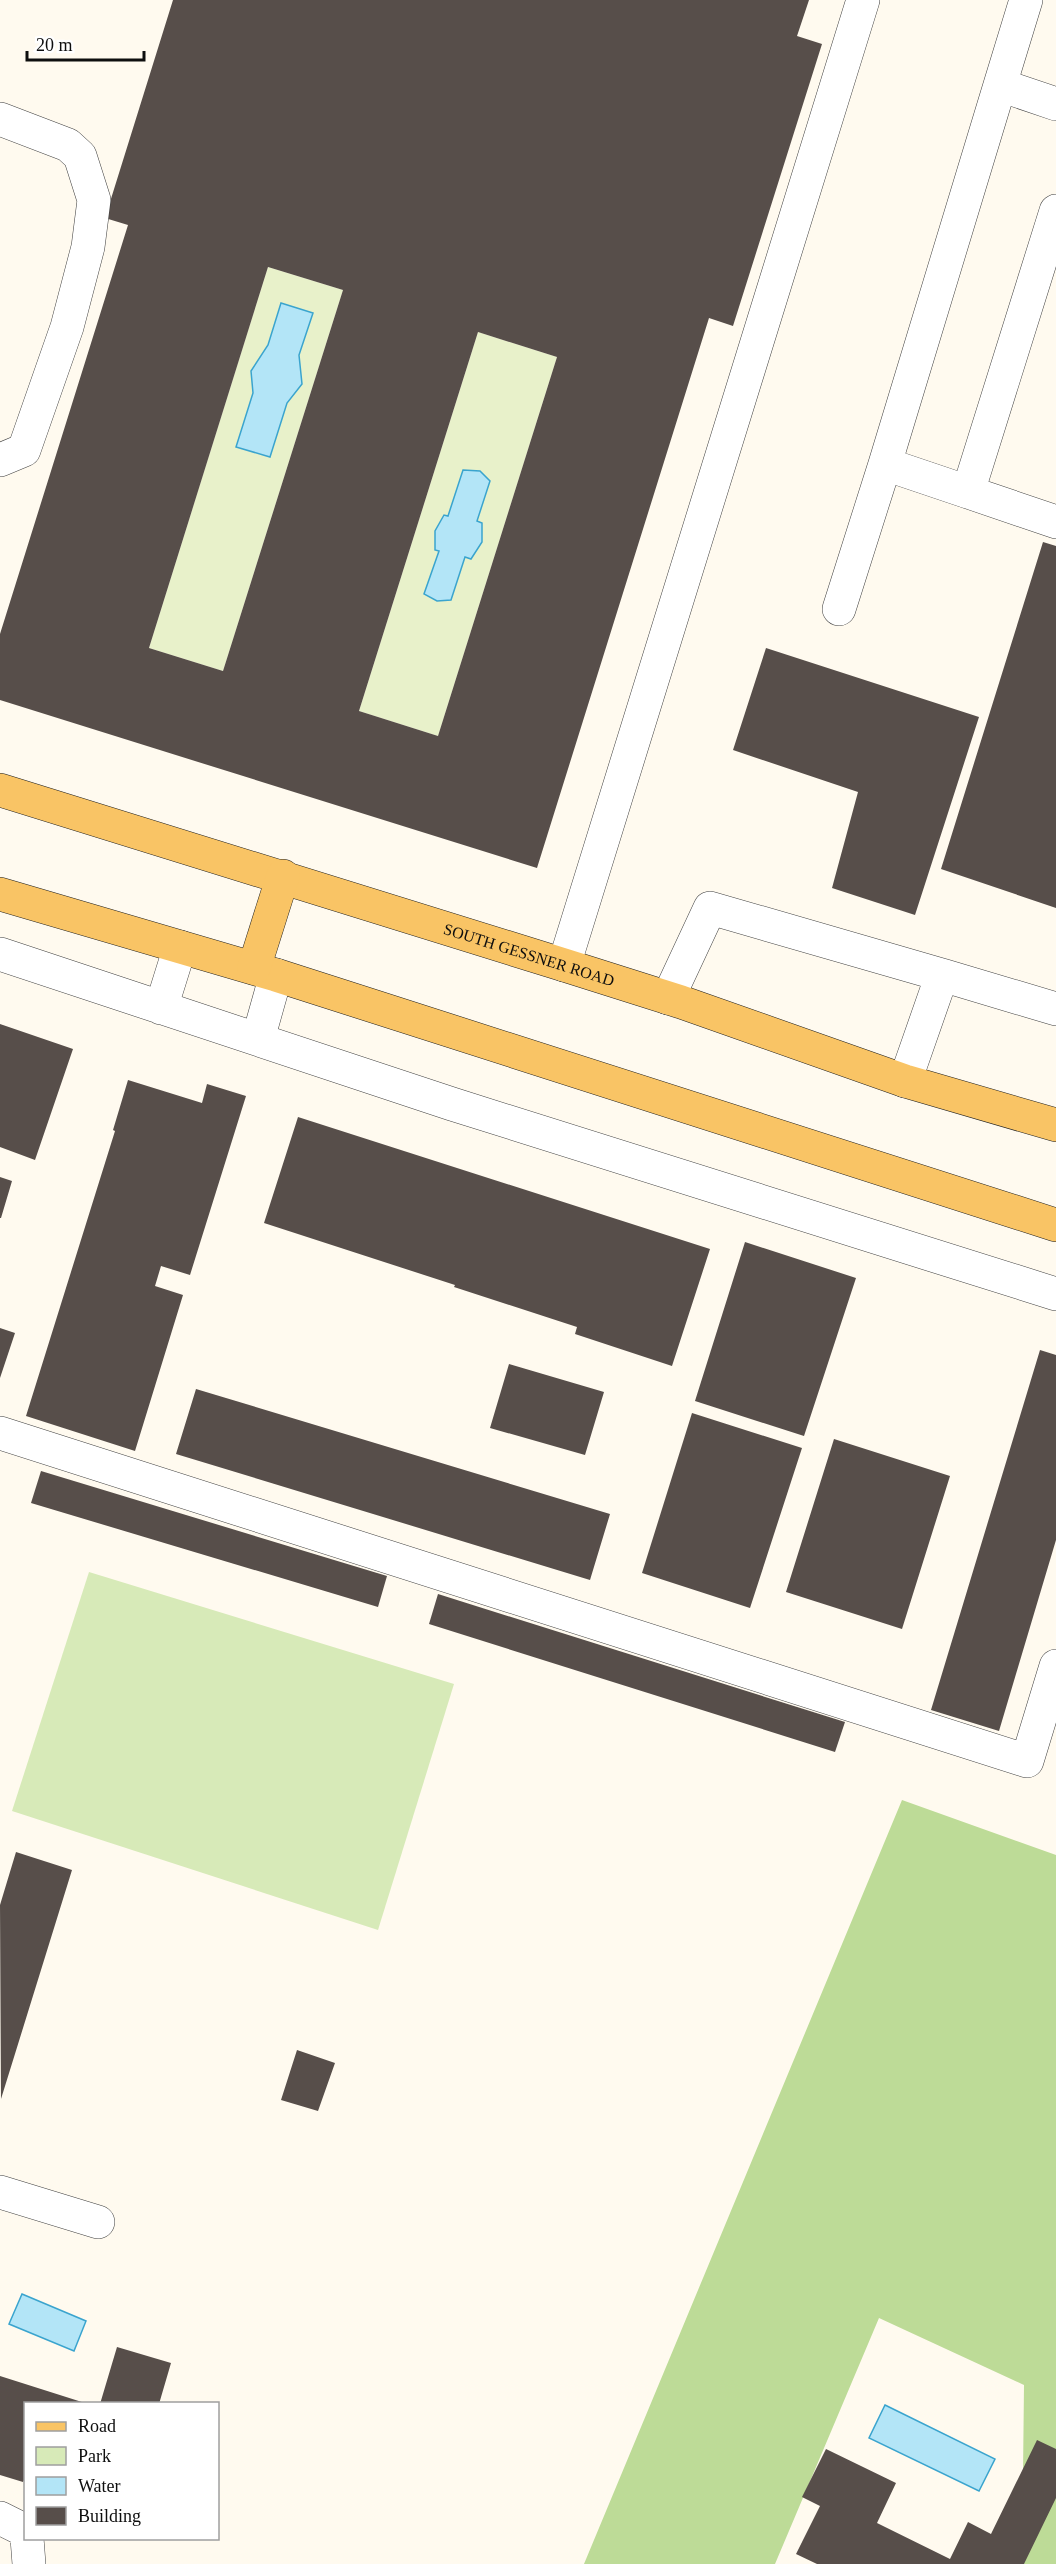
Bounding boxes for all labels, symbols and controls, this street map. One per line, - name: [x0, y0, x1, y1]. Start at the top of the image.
- scale bar: [27, 24, 144, 62]
- text: 20 m: [36, 35, 73, 55]
- street label: SOUTH GESSNER ROAD: [441, 920, 616, 989]
- legend: [24, 2402, 219, 2540]
- text: Road: [78, 2416, 116, 2436]
- text: Park: [78, 2446, 111, 2466]
- text: Water: [78, 2476, 121, 2496]
- text: Building: [78, 2506, 141, 2526]

